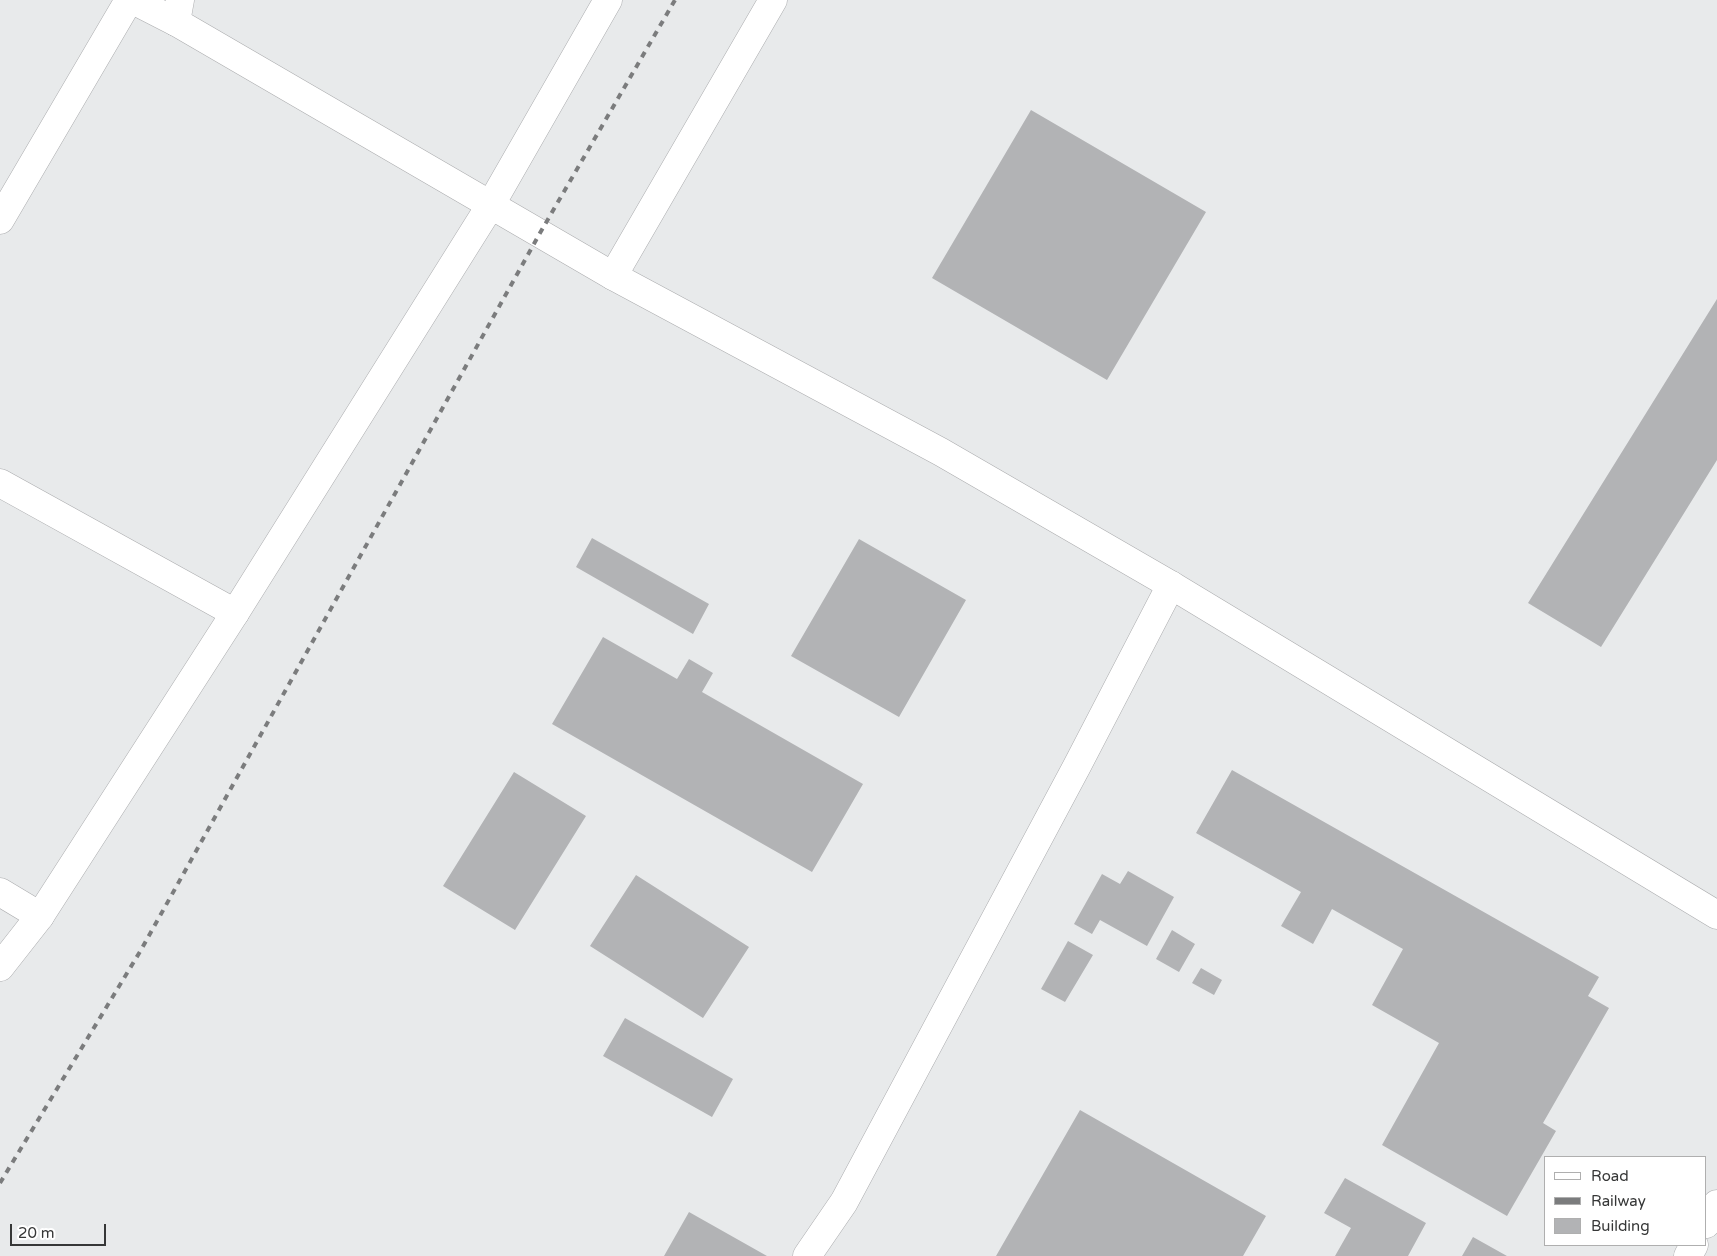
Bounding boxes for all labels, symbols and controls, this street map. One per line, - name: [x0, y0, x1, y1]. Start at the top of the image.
- legend: [1544, 1156, 1707, 1246]
- text: Road: [1591, 1167, 1629, 1185]
- text: Railway: [1591, 1192, 1646, 1210]
- scale bar: [12, 1214, 109, 1246]
- text: Building: [1591, 1217, 1650, 1235]
- text: 20 m: [18, 1224, 55, 1242]

